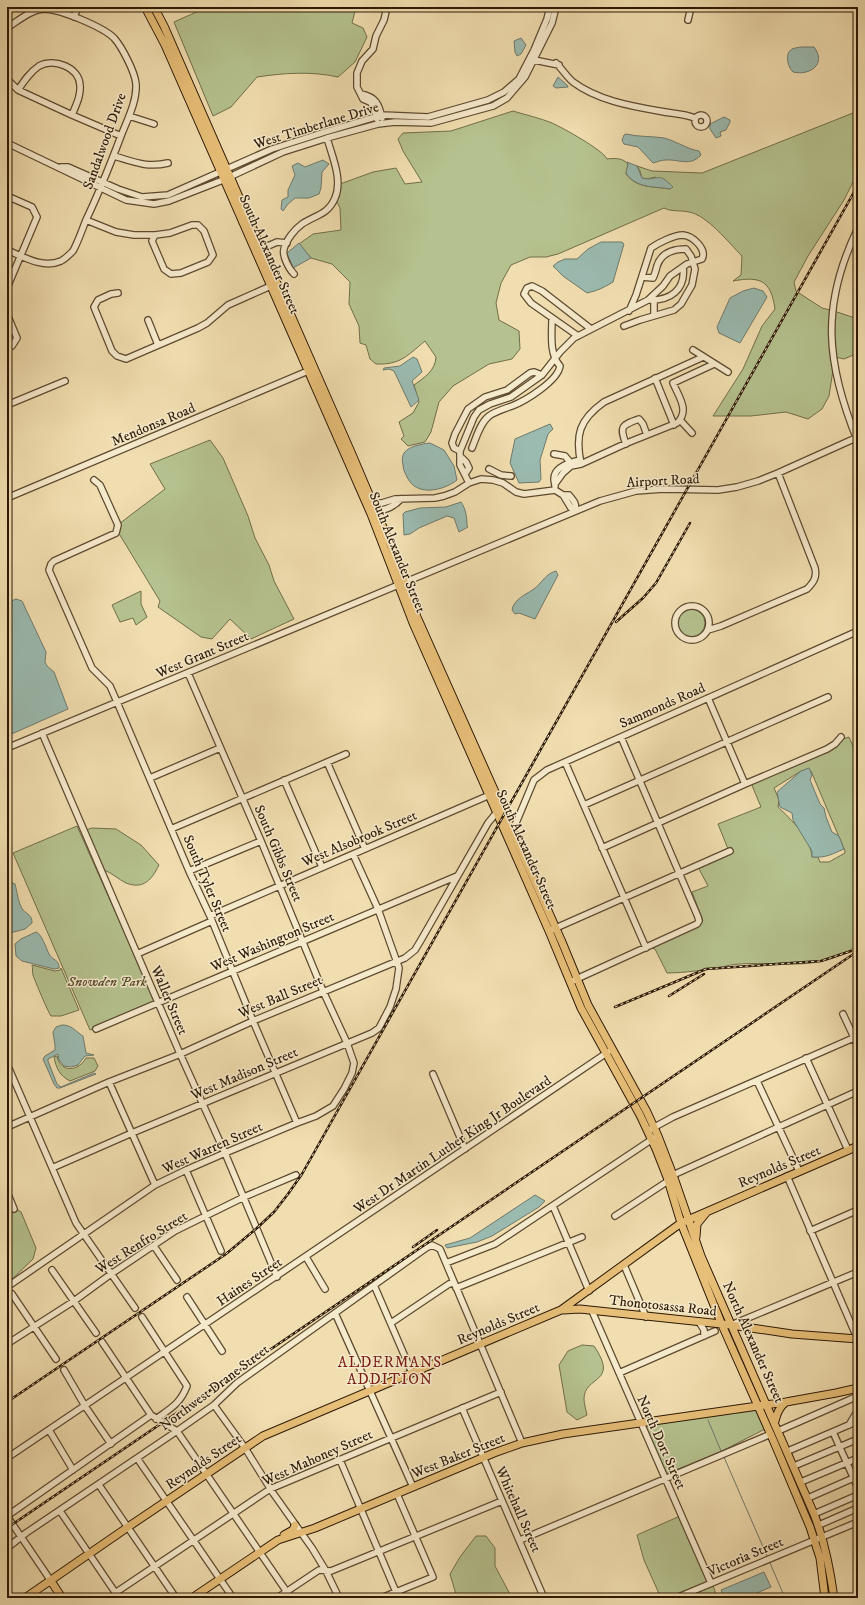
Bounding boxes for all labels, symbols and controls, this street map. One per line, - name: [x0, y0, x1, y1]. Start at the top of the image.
- street label: Sandalwood Drive: [79, 90, 131, 192]
- street label: West Timberlane Drive: [251, 98, 381, 154]
- street label: South Alexander Street: [235, 192, 304, 317]
- street label: Mendonsa Road: [109, 399, 198, 451]
- street label: Airport Road: [626, 470, 700, 492]
- street label: South Alexander Street: [365, 489, 430, 616]
- street label: West Grant Street: [152, 627, 252, 683]
- street label: Sammonds Road: [617, 679, 708, 733]
- street label: South Alexander Street: [492, 787, 561, 912]
- street label: South Gibbs Street: [250, 802, 307, 905]
- street label: West Alsobrook Street: [298, 806, 420, 872]
- street label: South Tyler Street: [179, 832, 236, 935]
- street label: West Washington Street: [207, 908, 337, 976]
- street label: Waller Street: [146, 962, 192, 1038]
- street label: West Ball Street: [235, 971, 326, 1023]
- park label: Snowden Park: [67, 973, 147, 991]
- street label: West Madison Street: [187, 1043, 301, 1105]
- street label: West Dr Martin Luther King Jr Boulevard: [350, 1072, 555, 1218]
- street label: West Warren Street: [159, 1118, 266, 1178]
- street label: Reynolds Street: [736, 1141, 824, 1192]
- street label: West Renfro Street: [91, 1207, 191, 1279]
- street label: Haines Street: [213, 1253, 286, 1310]
- street label: North Alexander Street: [718, 1279, 788, 1406]
- street label: Thonotosassa Road: [608, 1291, 718, 1321]
- street label: Reynolds Street: [455, 1298, 543, 1349]
- street label: Northwest Drane Street: [156, 1340, 273, 1435]
- district label: ALDERMANS ADDITION: [338, 1353, 442, 1389]
- street label: North Dort Street: [632, 1393, 690, 1493]
- street label: West Mahoney Street: [259, 1425, 376, 1491]
- street label: West Baker Street: [408, 1429, 508, 1483]
- street label: Reynolds Street: [162, 1430, 245, 1494]
- street label: Whitehall Street: [491, 1463, 545, 1556]
- street label: Victoria Street: [704, 1533, 786, 1581]

